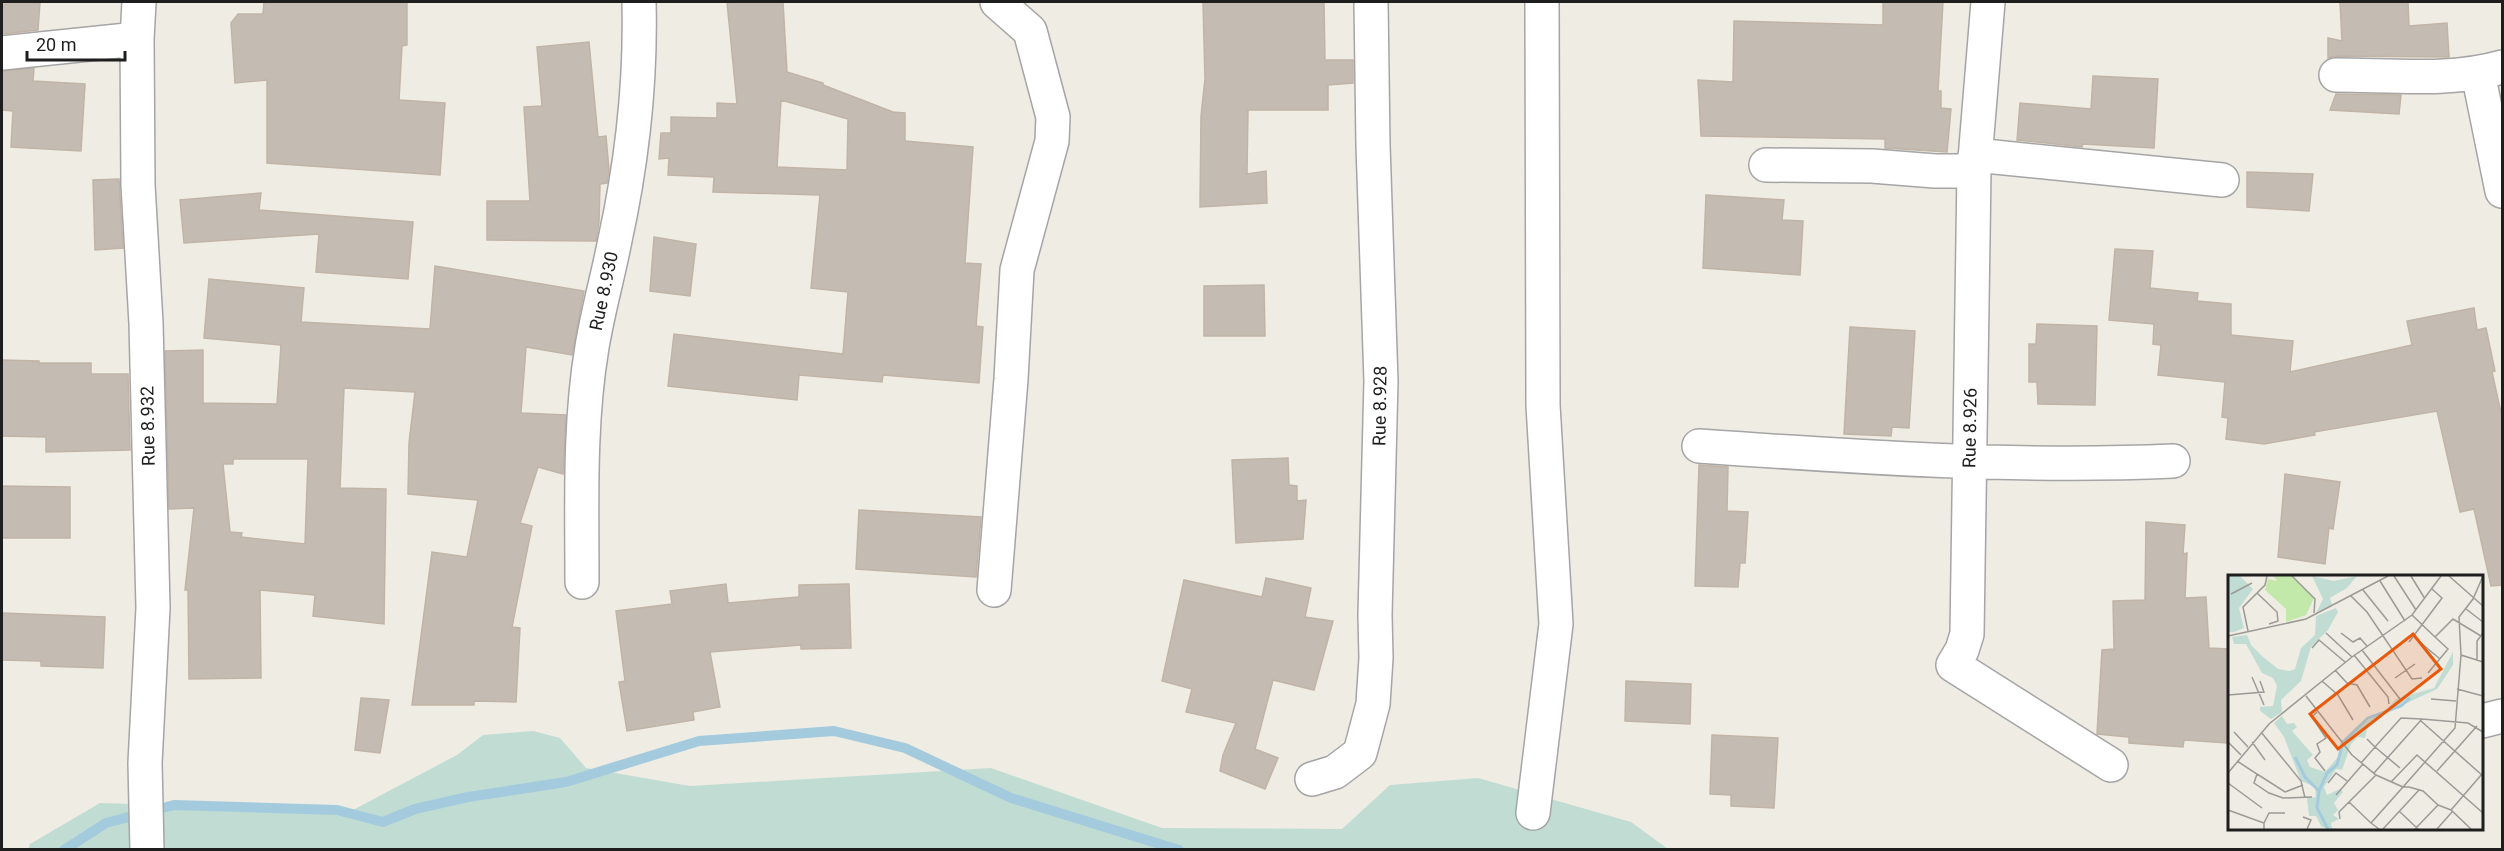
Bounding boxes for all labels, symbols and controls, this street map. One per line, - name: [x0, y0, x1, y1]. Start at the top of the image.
- scale bar: [27, 24, 124, 62]
- text: 20 m: [36, 34, 76, 55]
- street label: Rue 8.930: [585, 249, 622, 332]
- street label: Rue 8.928: [1368, 366, 1391, 446]
- street label: Rue 8.932: [136, 386, 159, 466]
- street label: Rue 8.926: [1958, 388, 1981, 468]
- inset map: [2228, 575, 2483, 830]

